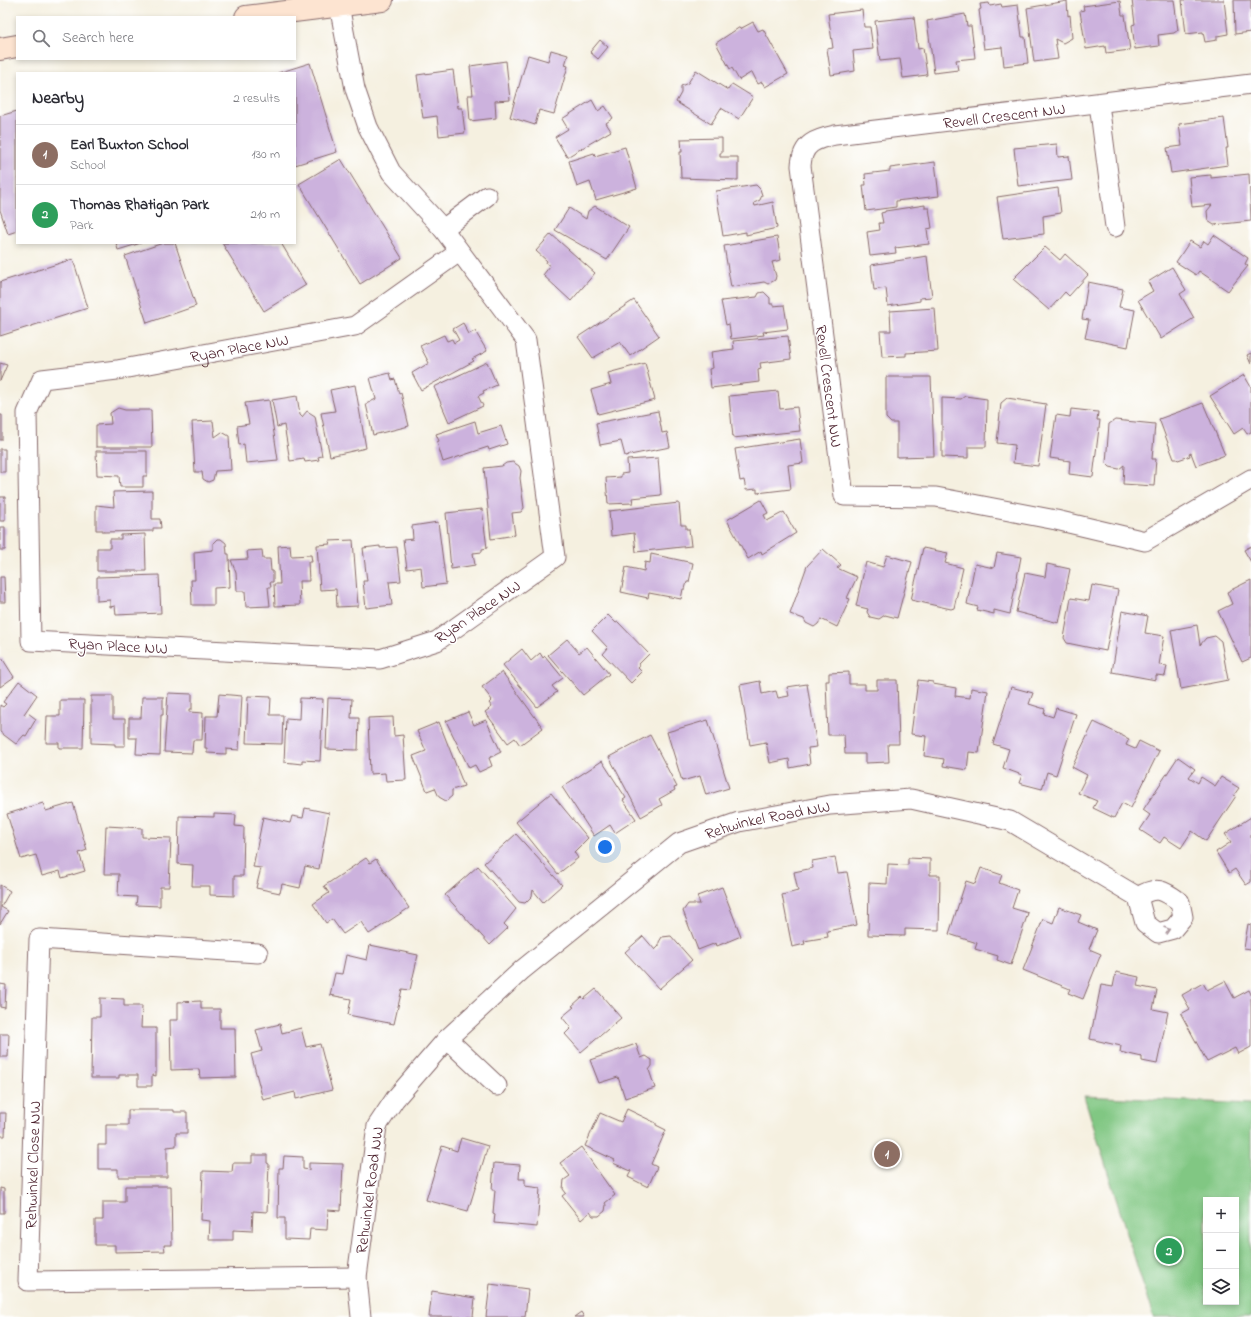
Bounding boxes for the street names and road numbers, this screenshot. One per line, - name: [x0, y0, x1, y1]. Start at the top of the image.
- street label: Revell Crescent NW: [942, 98, 1067, 136]
- street label: Revell Crescent NW: [808, 324, 848, 449]
- street label: Ryan Place NW: [188, 329, 291, 370]
- street label: Ryan Place NW: [430, 575, 526, 650]
- street label: Ryan Place NW: [68, 632, 168, 662]
- street label: Rehwinkel Road NW: [702, 795, 832, 847]
- street label: Rehwinkel Close NW: [20, 1101, 48, 1229]
- street label: Rehwinkel Road NW: [350, 1125, 391, 1255]

